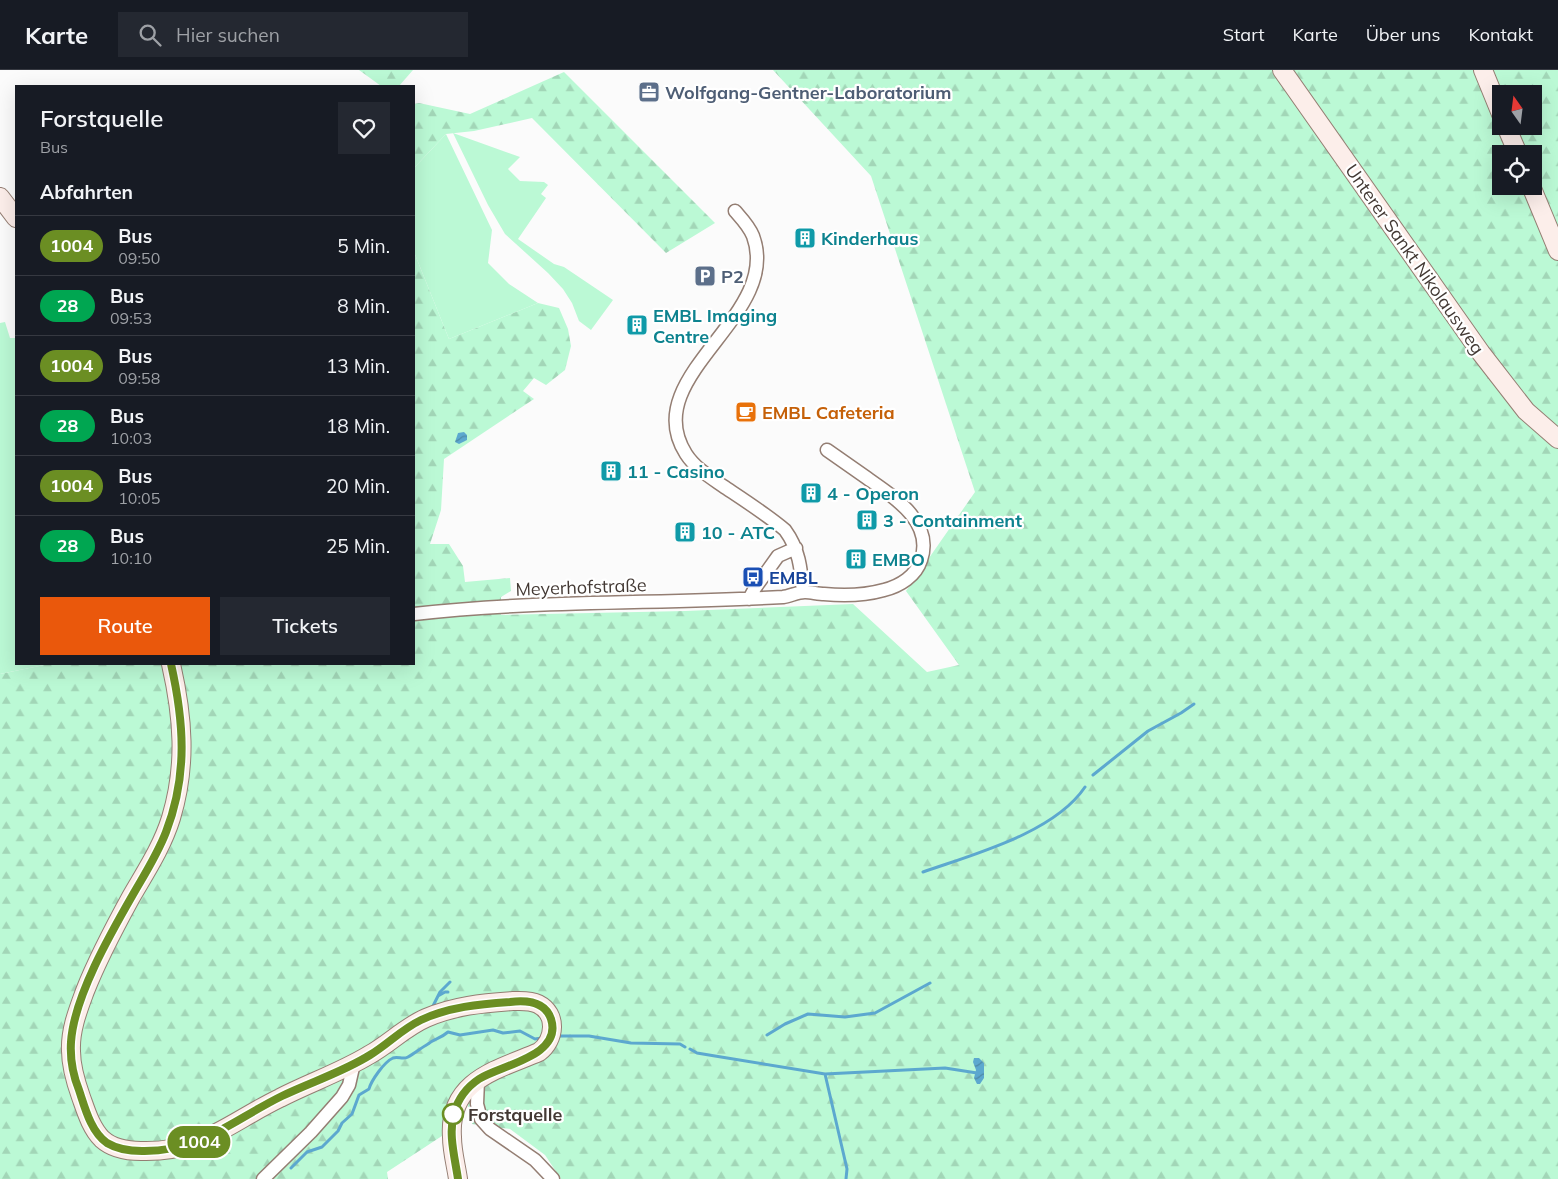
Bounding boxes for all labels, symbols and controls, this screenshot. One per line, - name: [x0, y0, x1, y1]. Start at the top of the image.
- search box: [118, 12, 468, 57]
- text: Karte: [25, 20, 88, 50]
- icon: search: [136, 21, 164, 49]
- text: Hier suchen: [176, 23, 280, 47]
- text: Start: [1223, 23, 1264, 46]
- text: Karte: [1292, 23, 1338, 46]
- text: Über uns: [1366, 23, 1441, 46]
- text: Kontakt: [1469, 23, 1533, 46]
- office icon: Wolfgang-Gentner-Laboratorium: [637, 80, 661, 104]
- place label: Wolfgang-Gentner-Laboratorium: [665, 81, 952, 104]
- north arrow: [1492, 85, 1542, 135]
- map controls: [1492, 85, 1542, 195]
- button: heart: [338, 102, 390, 154]
- text: Forstquelle: [40, 103, 163, 133]
- text: Bus: [40, 137, 68, 157]
- button: locate: [1492, 145, 1542, 195]
- street label: Unterer Sankt Nikolausweg: [1340, 159, 1490, 359]
- text: Abfahrten: [40, 180, 133, 204]
- text: Bus: [118, 224, 152, 248]
- building icon: Kinderhaus: [793, 226, 817, 250]
- place label: Kinderhaus: [821, 227, 918, 250]
- text: 1004: [50, 234, 93, 257]
- text: 5 Min.: [337, 234, 390, 258]
- text: 09:50: [118, 248, 160, 268]
- parking icon: P2: [693, 264, 717, 288]
- place label: P2: [721, 265, 744, 288]
- text: Bus: [110, 284, 144, 308]
- text: 28: [57, 294, 78, 317]
- text: 8 Min.: [337, 294, 390, 318]
- place label: EMBL Imaging Centre: [653, 304, 777, 348]
- text: 09:53: [110, 308, 152, 328]
- building icon: EMBL Imaging Centre: [625, 313, 649, 337]
- text: Bus: [118, 344, 152, 368]
- text: 1004: [50, 354, 93, 377]
- text: 13 Min.: [326, 354, 390, 378]
- text: 09:58: [118, 368, 160, 388]
- cafe icon: EMBL Cafeteria: [734, 400, 758, 424]
- place label: EMBL Cafeteria: [762, 401, 895, 424]
- text: Bus: [110, 404, 144, 428]
- text: 28: [57, 414, 78, 437]
- text: 18 Min.: [326, 414, 390, 438]
- text: 10:03: [110, 428, 152, 448]
- building icon: 11 - Casino: [599, 459, 623, 483]
- place label: 11 - Casino: [627, 460, 725, 483]
- text: Bus: [118, 464, 152, 488]
- text: 1004: [50, 474, 93, 497]
- text: 20 Min.: [326, 474, 390, 498]
- building icon: 4 - Operon: [799, 481, 823, 505]
- place label: 4 - Operon: [827, 482, 919, 505]
- text: 10:05: [118, 488, 160, 508]
- building icon: 3 - Containment: [855, 508, 879, 532]
- place label: 3 - Containment: [883, 509, 1022, 532]
- building icon: 10 - ATC: [673, 520, 697, 544]
- place label: 10 - ATC: [701, 521, 775, 544]
- text: Bus: [110, 524, 144, 548]
- text: 28: [57, 534, 78, 557]
- text: 25 Min.: [326, 534, 390, 558]
- building icon: EMBO: [844, 547, 868, 571]
- text: 10:10: [110, 548, 152, 568]
- place label: EMBO: [872, 548, 925, 571]
- bus stop icon: EMBL: [741, 565, 765, 589]
- place label: EMBL: [769, 566, 818, 589]
- street label: Meyerhofstraße: [515, 573, 647, 601]
- button: Route: [40, 597, 210, 655]
- button: Tickets: [220, 597, 390, 655]
- marker: Forstquelle: [442, 1103, 464, 1125]
- place label: Forstquelle: [468, 1103, 562, 1126]
- line badge: 1004: [164, 1126, 234, 1158]
- text: 1004: [177, 1130, 221, 1153]

